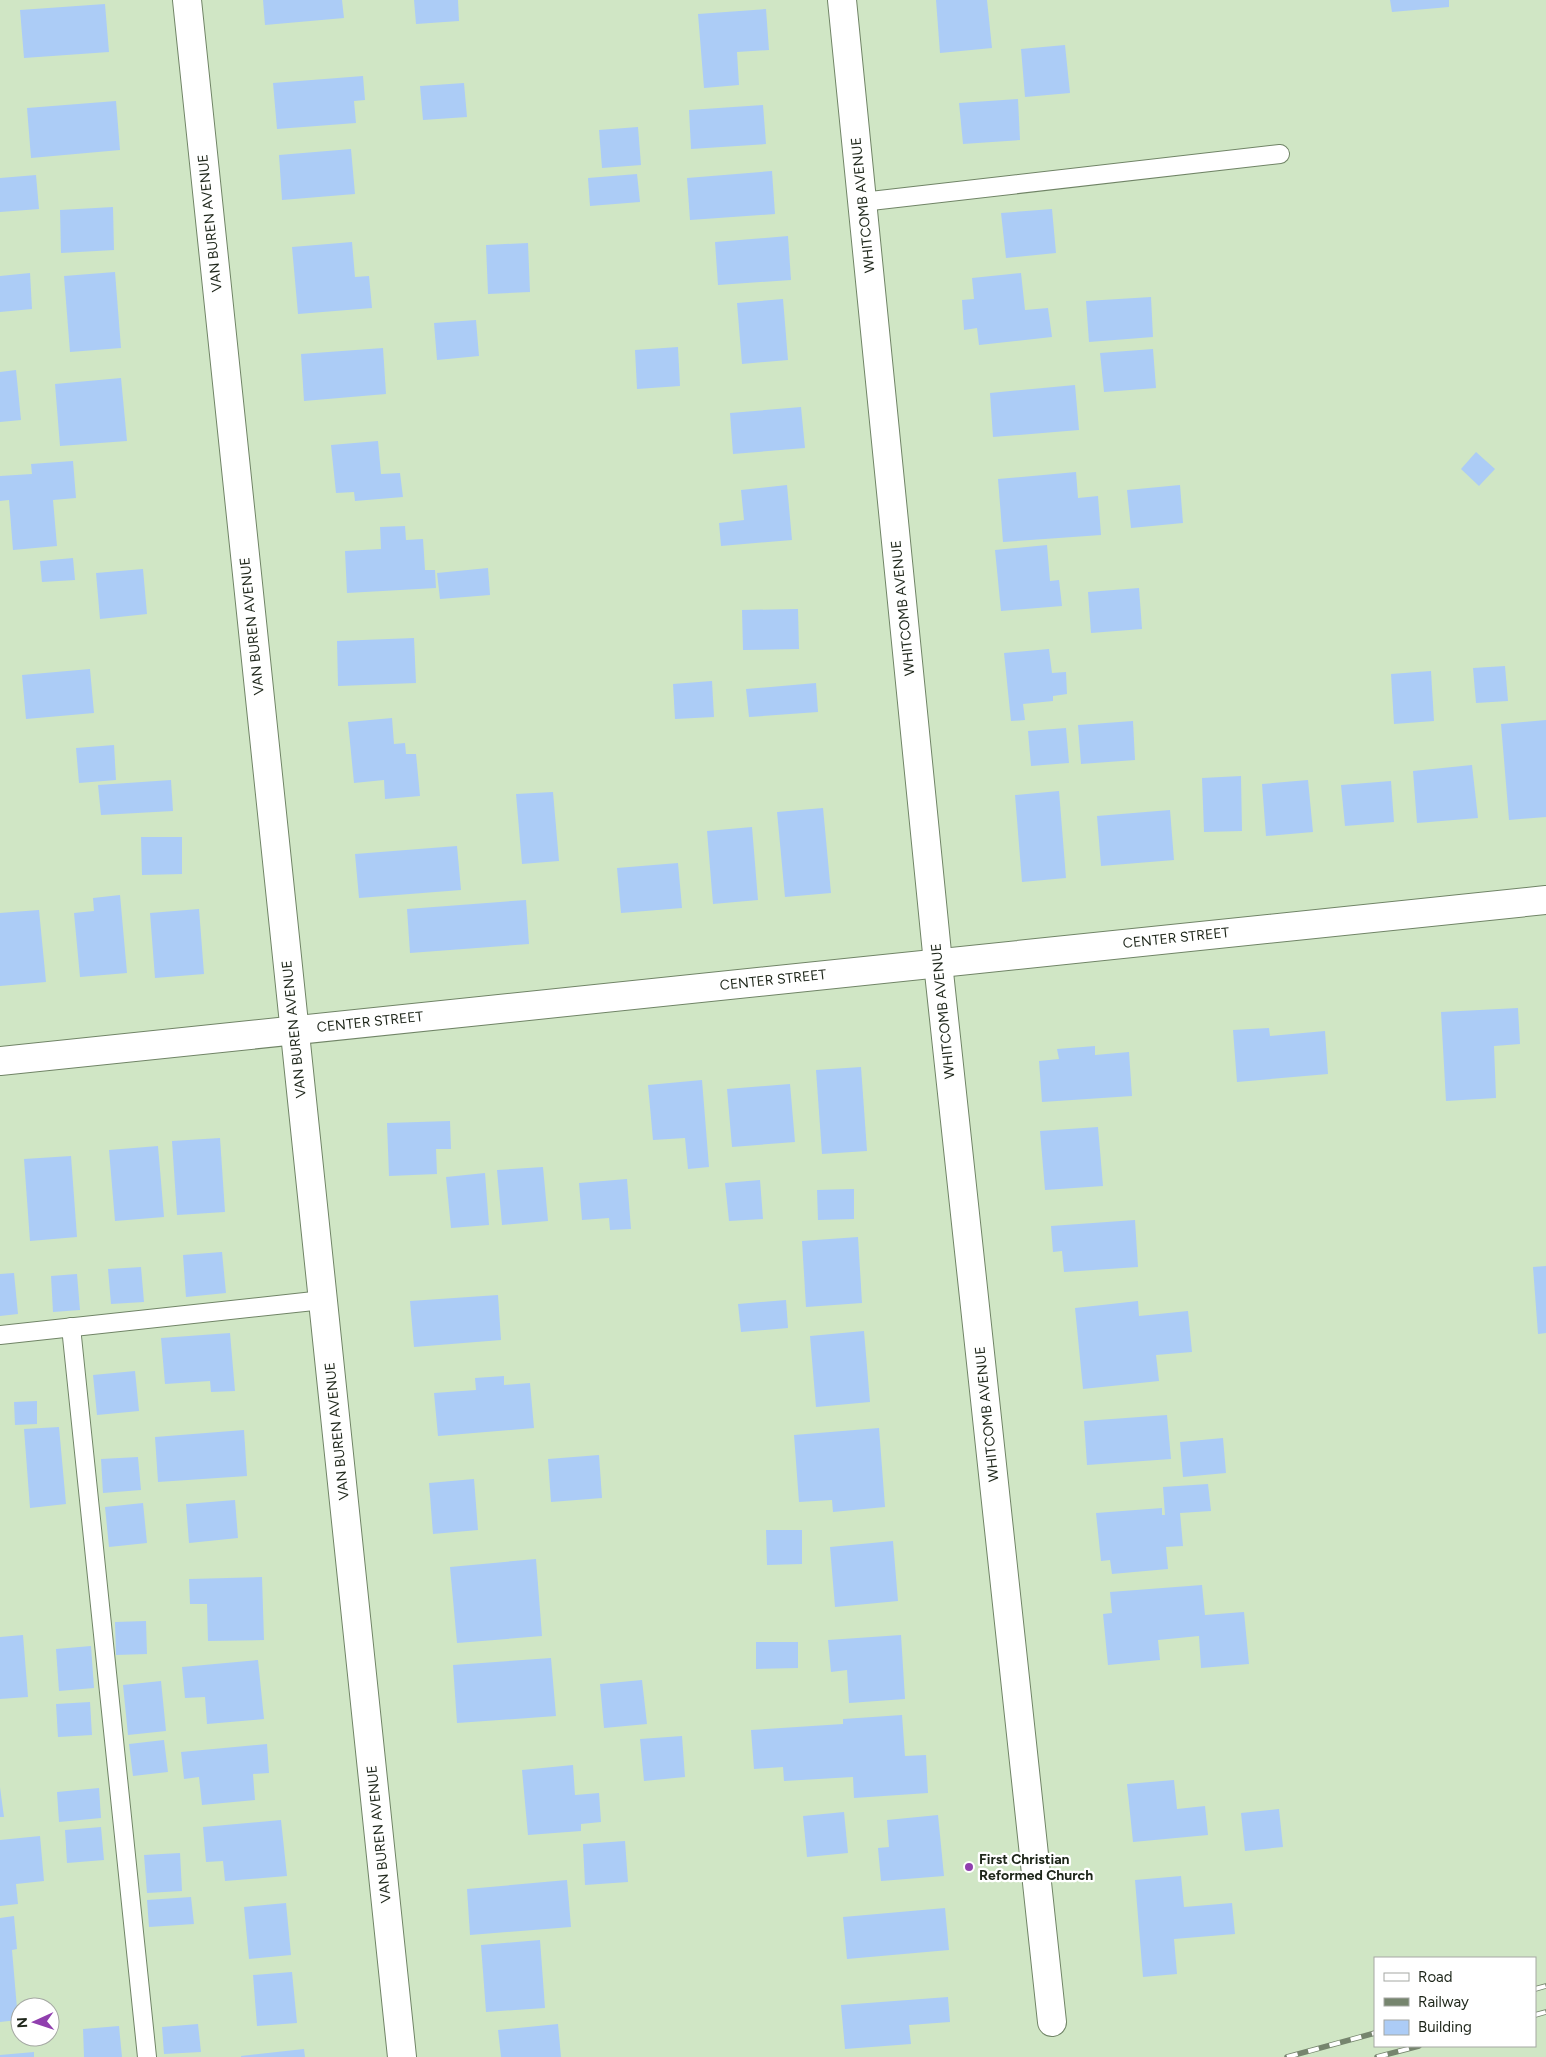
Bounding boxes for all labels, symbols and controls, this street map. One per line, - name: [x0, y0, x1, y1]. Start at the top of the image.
- street label: WHITCOMB AVENUE: [847, 136, 879, 274]
- street label: VAN BUREN AVENUE: [194, 153, 226, 293]
- street label: WHITCOMB AVENUE: [887, 539, 919, 677]
- street label: VAN BUREN AVENUE: [236, 556, 268, 696]
- street label: CENTER STREET: [1122, 924, 1230, 952]
- street label: WHITCOMB AVENUE: [927, 942, 959, 1080]
- street label: VAN BUREN AVENUE: [278, 959, 310, 1099]
- street label: CENTER STREET: [719, 966, 827, 994]
- street label: CENTER STREET: [316, 1008, 424, 1036]
- street label: WHITCOMB AVENUE: [971, 1345, 1003, 1483]
- street label: VAN BUREN AVENUE: [321, 1361, 353, 1501]
- street label: VAN BUREN AVENUE: [363, 1764, 395, 1904]
- place label: First Christian Reformed Church: [979, 1851, 1093, 1884]
- marker: First Christian Reformed Church: [963, 1861, 975, 1873]
- legend: [1374, 1957, 1536, 2047]
- text: Road: [1418, 1968, 1453, 1986]
- text: Railway: [1418, 1993, 1469, 2011]
- north arrow: [10, 1997, 60, 2047]
- text: N: [14, 2017, 31, 2029]
- text: Building: [1418, 2018, 1472, 2036]

